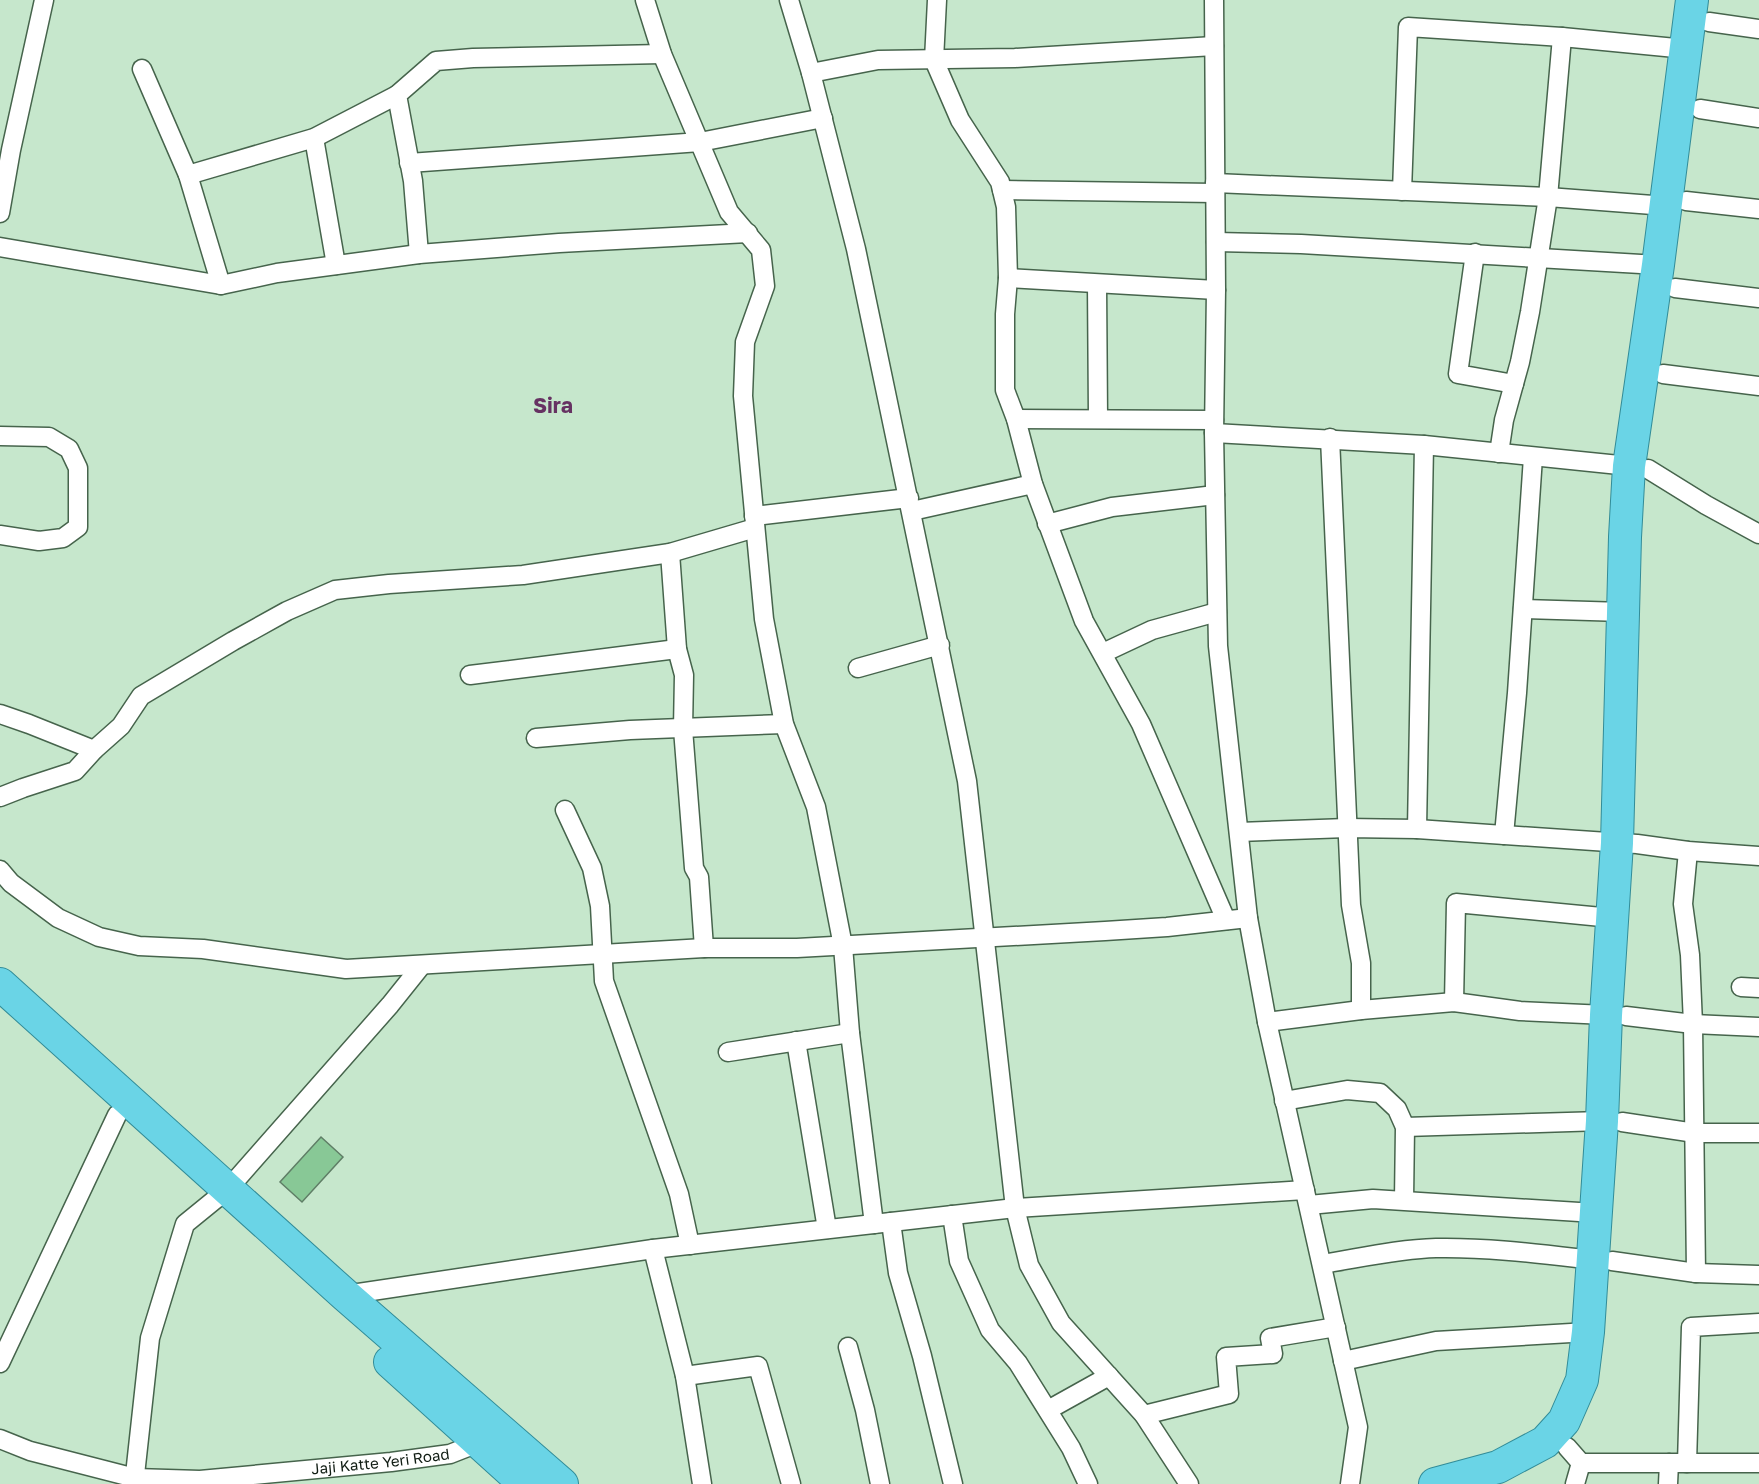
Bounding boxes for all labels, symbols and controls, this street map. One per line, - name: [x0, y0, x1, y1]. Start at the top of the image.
- district label: Sira: [533, 392, 573, 418]
- street label: Jaji Katte Yeri Road: [310, 1444, 450, 1477]

